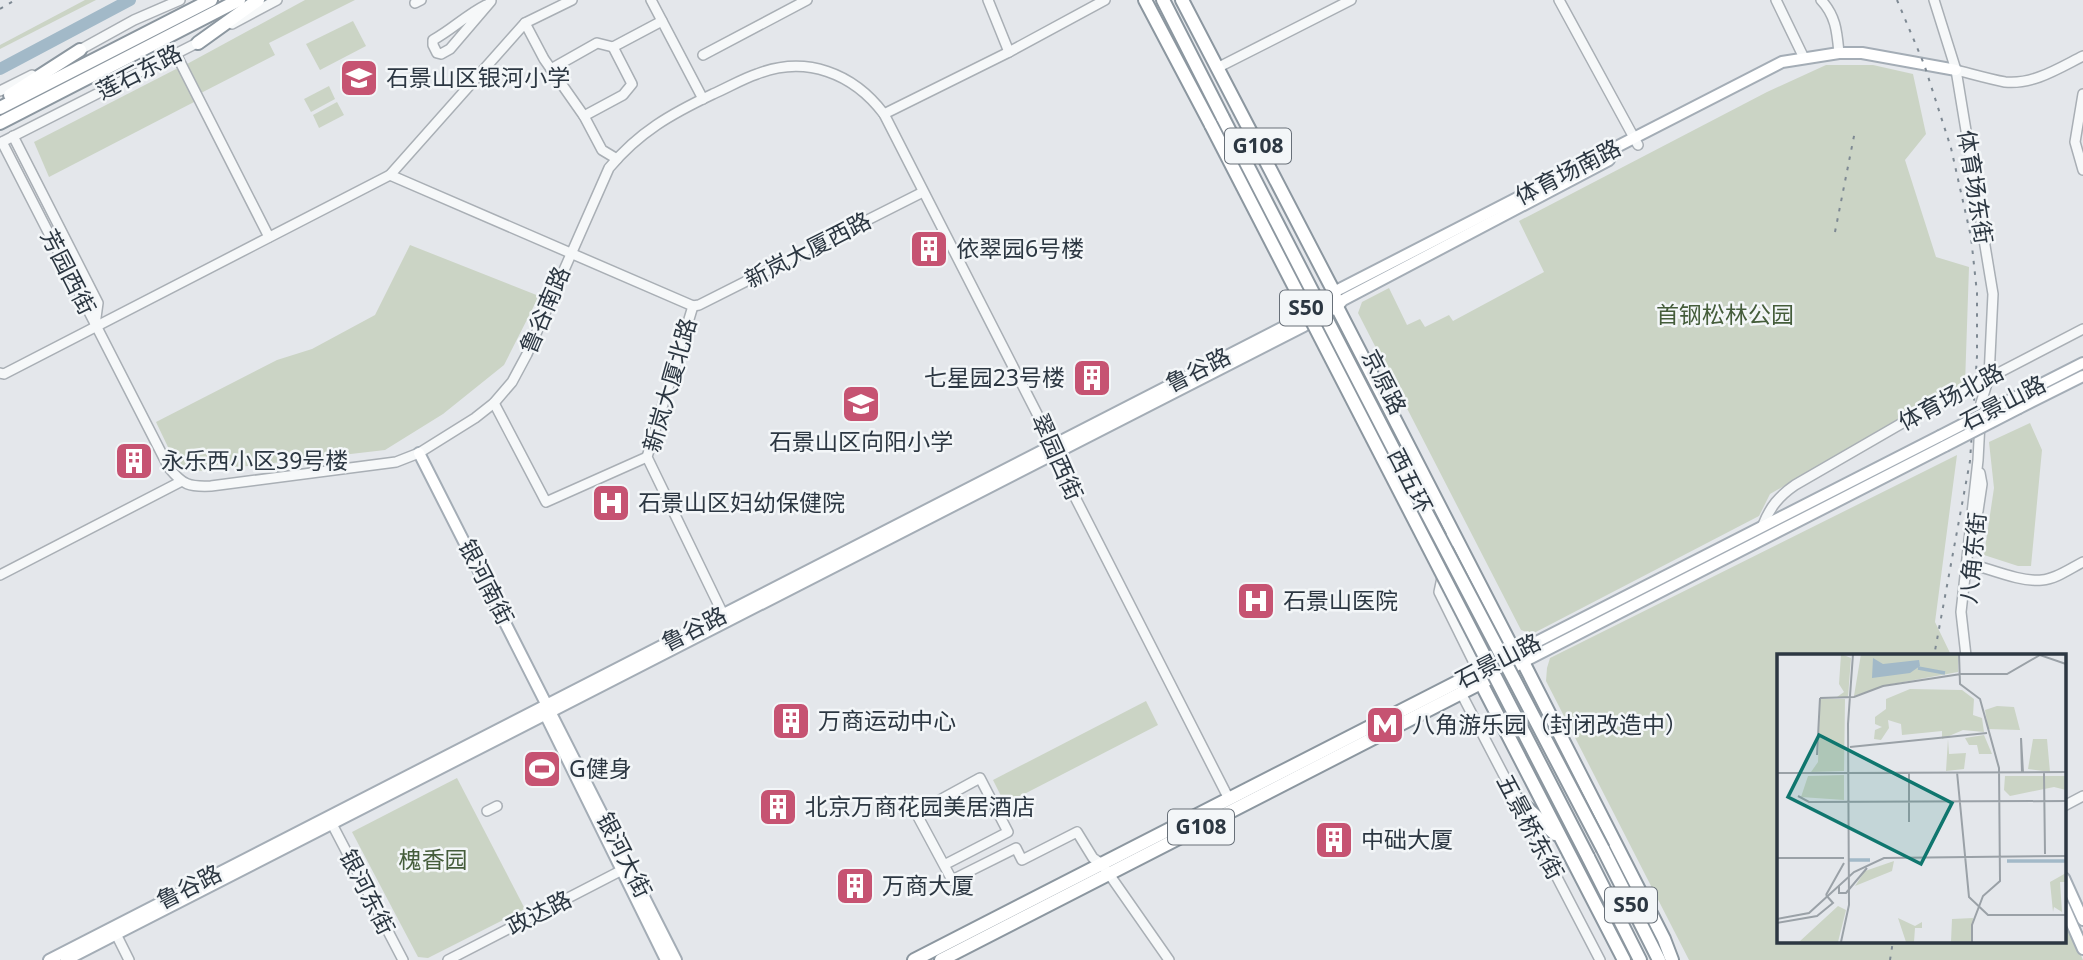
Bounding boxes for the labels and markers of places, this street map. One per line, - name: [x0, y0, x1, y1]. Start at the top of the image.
- school or university icon: 石景山区银河小学: [338, 57, 380, 99]
- place label: 石景山区银河小学: [386, 61, 570, 93]
- building icon: 依翠园6号楼: [908, 228, 950, 270]
- place label: 依翠园6号楼: [956, 232, 1084, 264]
- building icon: 七星园23号楼: [1071, 357, 1113, 399]
- place label: 七星园23号楼: [924, 361, 1065, 393]
- school or university icon: 石景山区向阳小学: [840, 383, 882, 425]
- place label: 石景山区向阳小学: [769, 425, 953, 457]
- building icon: 永乐西小区39号楼: [113, 440, 155, 482]
- place label: 永乐西小区39号楼: [161, 444, 348, 476]
- hospital icon: 石景山区妇幼保健院: [590, 482, 632, 524]
- place label: 石景山区妇幼保健院: [638, 486, 845, 518]
- hospital icon: 石景山医院: [1235, 580, 1277, 622]
- place label: 石景山医院: [1283, 584, 1398, 616]
- building icon: 万商运动中心: [770, 700, 812, 742]
- place label: 万商运动中心: [818, 704, 956, 736]
- metro station icon: 八角游乐园（封闭改造中）: [1364, 704, 1406, 746]
- place label: 八角游乐园（封闭改造中）: [1412, 708, 1688, 740]
- sports icon: G健身: [521, 748, 563, 790]
- place label: G健身: [569, 752, 632, 784]
- building icon: 北京万商花园美居酒店: [757, 786, 799, 828]
- place label: 北京万商花园美居酒店: [805, 790, 1035, 822]
- building icon: 中础大厦: [1313, 819, 1355, 861]
- place label: 中础大厦: [1361, 823, 1453, 855]
- building icon: 万商大厦: [834, 865, 876, 907]
- place label: 万商大厦: [882, 869, 974, 901]

